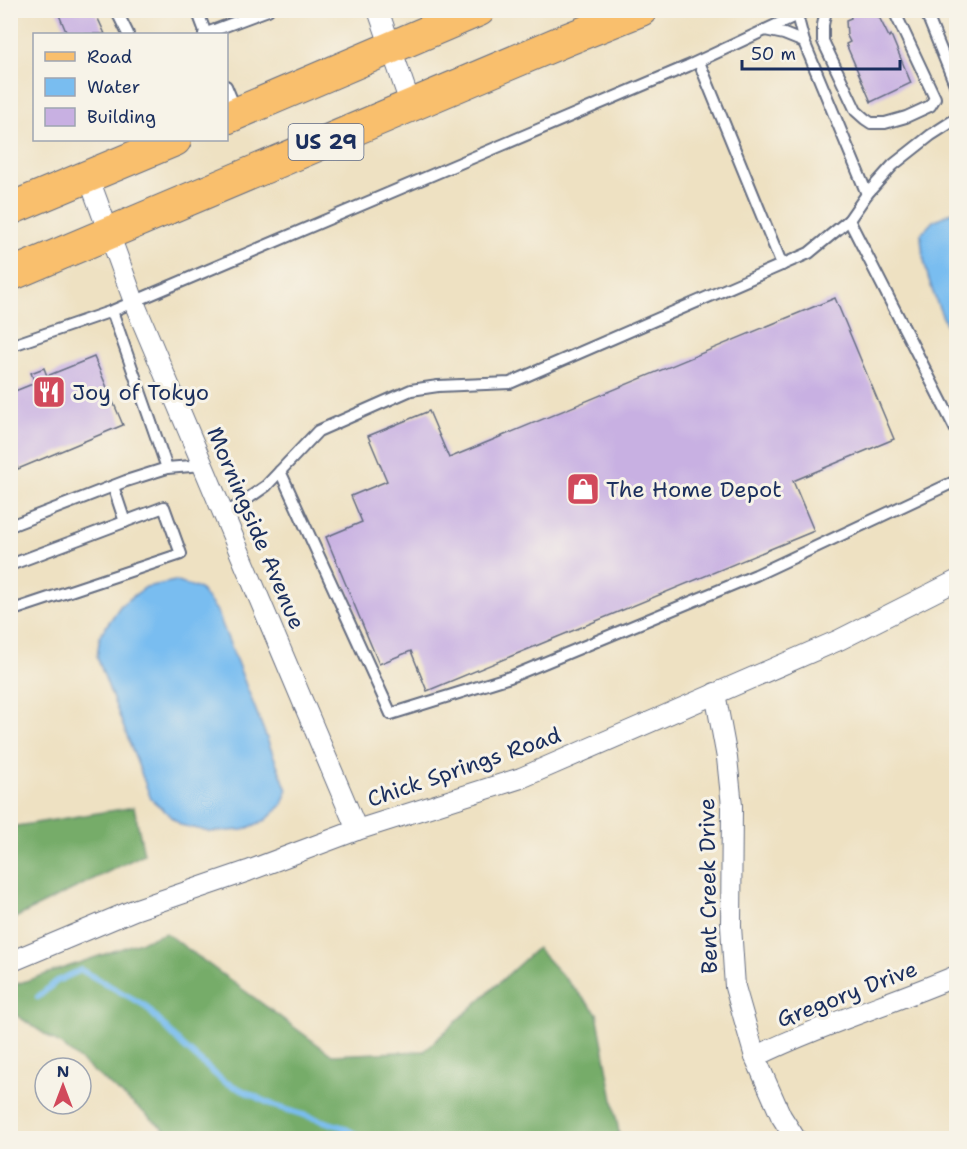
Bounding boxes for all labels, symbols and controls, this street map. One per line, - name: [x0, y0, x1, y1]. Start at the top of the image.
- legend: [33, 33, 228, 141]
- scale bar: [742, 33, 900, 71]
- text: 50 m: [751, 42, 796, 66]
- text: Road: [87, 45, 132, 69]
- text: Water: [87, 75, 140, 99]
- text: Building: [87, 105, 156, 129]
- road number: US 29: [288, 124, 364, 160]
- restaurant icon: Joy of Tokyo: [31, 374, 67, 410]
- place label: Joy of Tokyo: [72, 378, 209, 407]
- street label: Morningside Avenue: [200, 422, 312, 634]
- shop icon: The Home Depot: [565, 471, 601, 507]
- place label: The Home Depot: [606, 475, 782, 504]
- street label: Chick Springs Road: [363, 720, 565, 814]
- street label: Bent Creek Drive: [692, 798, 724, 974]
- street label: Gregory Drive: [773, 954, 921, 1034]
- north arrow: [33, 1056, 93, 1116]
- text: N: [57, 1061, 69, 1082]

